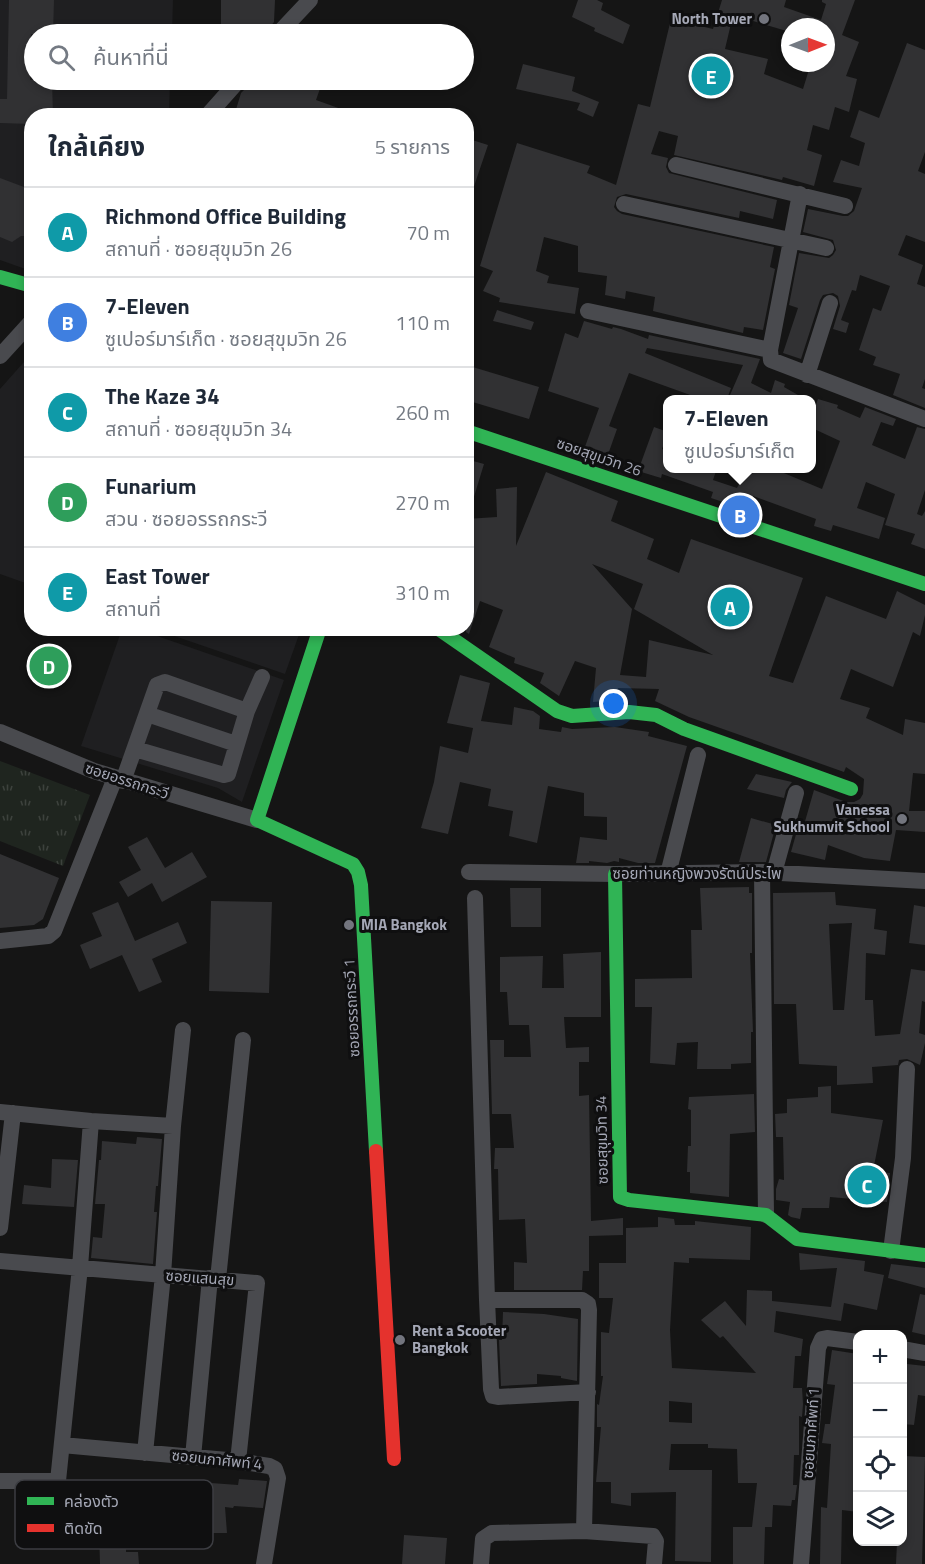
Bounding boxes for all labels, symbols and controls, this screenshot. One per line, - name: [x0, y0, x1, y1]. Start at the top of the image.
- place label: North Tower: [671, 7, 752, 30]
- marker: North Tower: [757, 12, 771, 26]
- north arrow: [781, 18, 835, 72]
- search box: [24, 24, 474, 90]
- text: ค้นหาที่นี่: [93, 40, 169, 74]
- icon: search: [45, 41, 78, 74]
- pin: E: [692, 54, 730, 98]
- text: ใกล้เคียง: [48, 127, 145, 166]
- text: 5 รายการ: [375, 131, 450, 162]
- text: Richmond Office Building: [105, 199, 346, 233]
- text: A: [61, 217, 74, 248]
- text: 70 m: [406, 217, 450, 248]
- text: สถานที่ · ซอยสุขุมวิท 26: [105, 233, 292, 264]
- text: 7-Eleven: [105, 289, 190, 323]
- text: B: [61, 307, 74, 338]
- text: 110 m: [395, 307, 450, 338]
- text: ซูเปอร์มาร์เก็ต · ซอยสุขุมวิท 26: [105, 323, 347, 354]
- text: The Kaze 34: [105, 379, 220, 413]
- popup: [663, 395, 816, 473]
- text: C: [62, 397, 73, 428]
- text: 260 m: [395, 397, 450, 428]
- text: 7-Eleven: [684, 401, 769, 435]
- text: สถานที่ · ซอยสุขุมวิท 34: [105, 413, 292, 444]
- street label: ซอยสุขุมวิท 26: [554, 431, 645, 482]
- text: ซูเปอร์มาร์เก็ต: [684, 435, 795, 466]
- text: Funarium: [105, 469, 196, 503]
- text: D: [61, 487, 74, 518]
- text: 270 m: [395, 487, 450, 518]
- pin: B: [720, 492, 760, 538]
- text: สวน · ซอยอรรถกระวี: [105, 503, 268, 534]
- text: East Tower: [105, 559, 210, 593]
- text: E: [62, 577, 73, 608]
- text: 310 m: [395, 577, 450, 608]
- pin: A: [710, 584, 750, 630]
- text: สถานที่: [105, 593, 161, 624]
- pin: D: [29, 644, 68, 688]
- your location: [599, 689, 628, 718]
- street label: ซอยอรรถกระวี: [82, 756, 172, 805]
- place label: Vanessa Sukhumvit School: [773, 798, 890, 838]
- marker: Vanessa Sukhumvit School: [895, 812, 909, 826]
- street label: ซอยท่านหญิงพวงรัตน์ประไพ: [613, 862, 781, 885]
- place label: MIA Bangkok: [361, 913, 447, 936]
- marker: MIA Bangkok: [342, 918, 356, 932]
- street label: ซอยอรรถกระวี 1: [337, 958, 366, 1058]
- street label: ซอยสุขุมวิท 34: [589, 1096, 614, 1184]
- pin: C: [848, 1162, 886, 1208]
- street label: ซอยแสนสุข: [165, 1264, 235, 1291]
- place label: Rent a Scooter Bangkok: [412, 1319, 507, 1359]
- map controls: [853, 1330, 907, 1546]
- button: +: [853, 1330, 907, 1384]
- marker: Rent a Scooter Bangkok: [393, 1333, 407, 1347]
- button: −: [853, 1384, 907, 1438]
- street label: ซอยนภาศัพท์ 1: [796, 1387, 825, 1479]
- button: locate: [853, 1438, 907, 1492]
- street label: ซอยนภาศัพท์ 4: [171, 1443, 263, 1476]
- legend: [15, 1480, 213, 1549]
- text: คล่องตัว: [64, 1489, 119, 1513]
- button: layers: [853, 1492, 907, 1546]
- text: ติดขัด: [64, 1516, 103, 1540]

